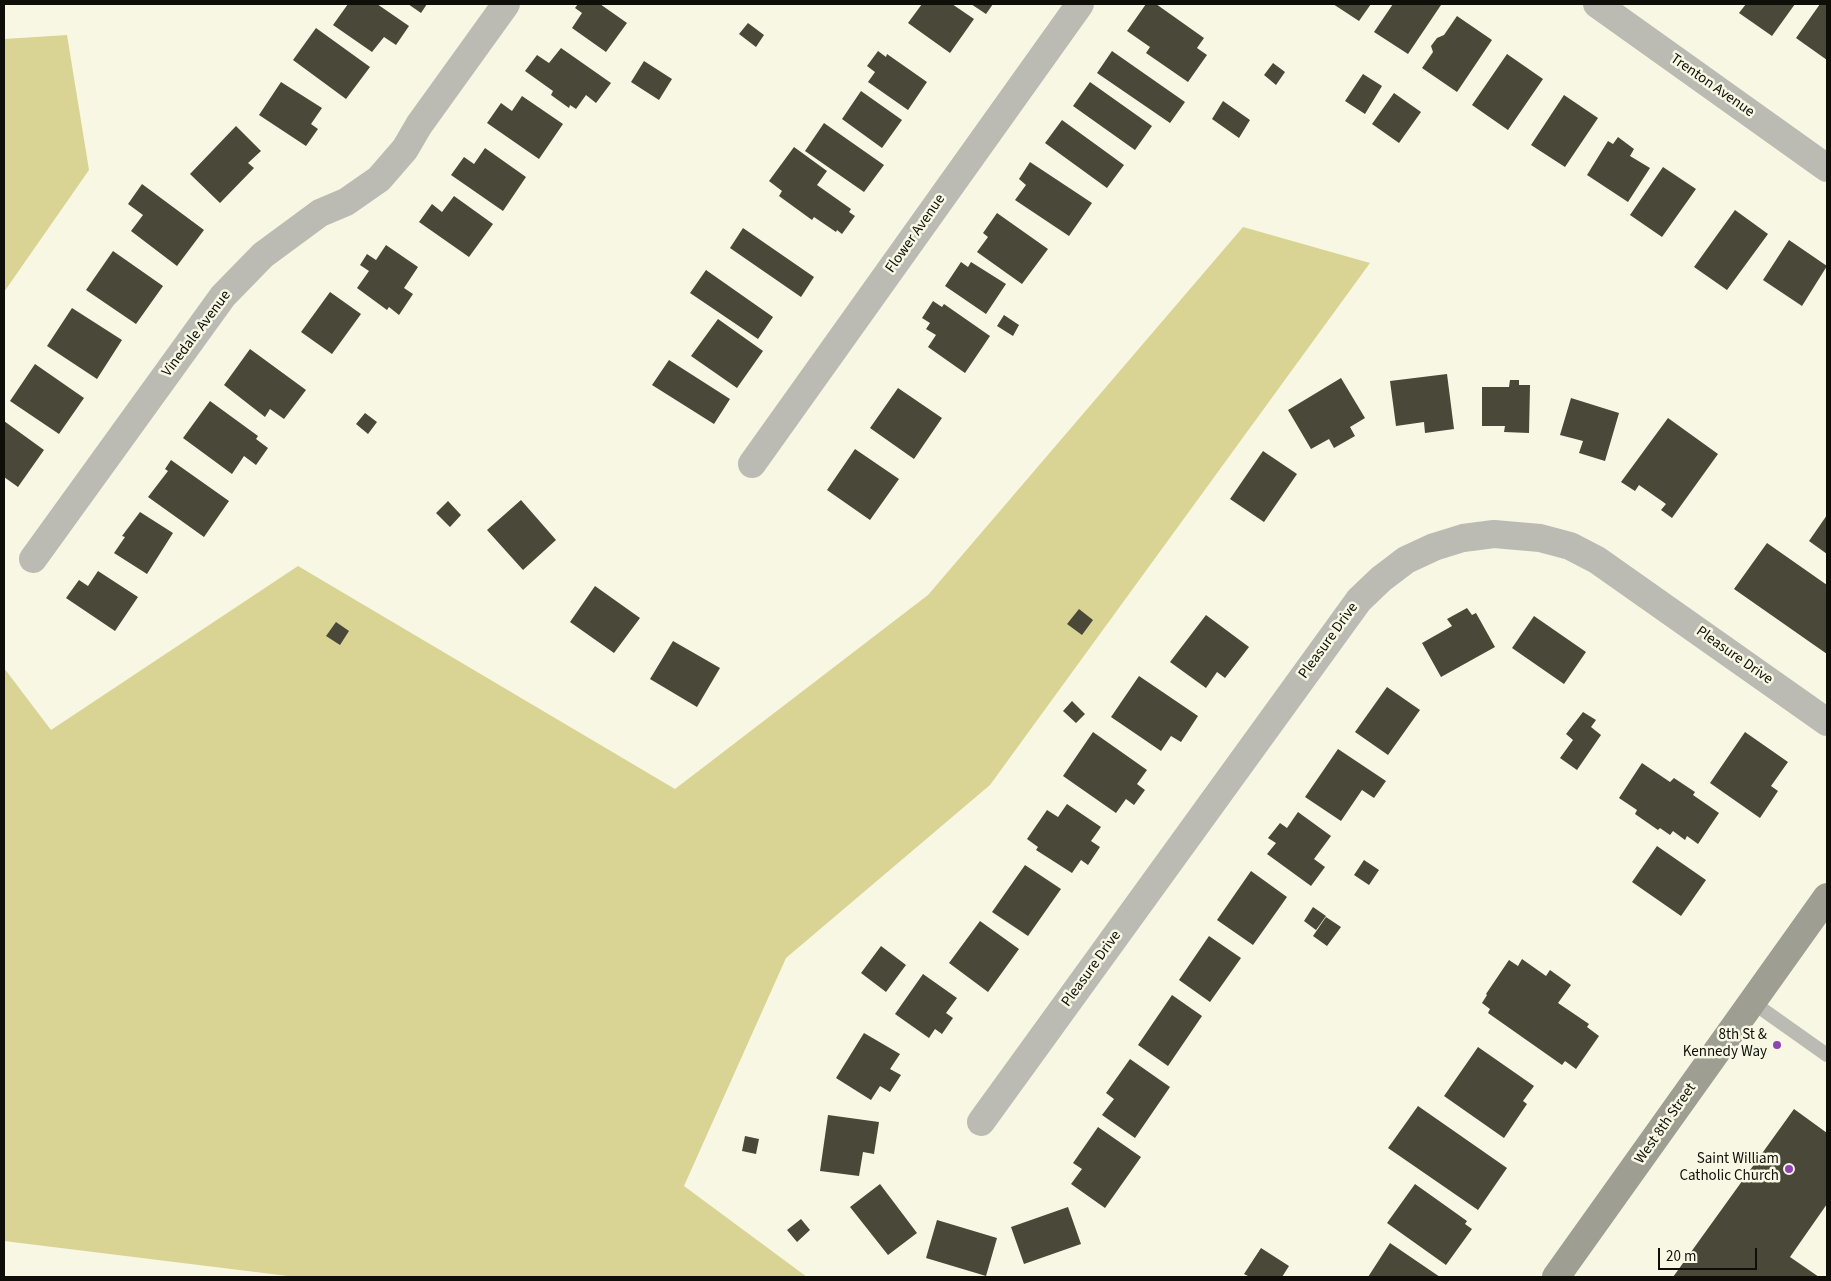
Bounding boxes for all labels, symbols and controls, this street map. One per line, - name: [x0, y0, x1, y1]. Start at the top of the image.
- street label: Trenton Avenue: [1667, 50, 1757, 122]
- street label: Flower Avenue: [882, 191, 950, 277]
- street label: Vinedale Avenue: [159, 287, 235, 381]
- street label: Pleasure Drive: [1295, 599, 1363, 683]
- street label: Pleasure Drive: [1692, 623, 1776, 689]
- street label: Pleasure Drive: [1058, 927, 1126, 1011]
- place label: 8th St & Kennedy Way: [1683, 1027, 1767, 1062]
- marker: 8th St & Kennedy Way: [1771, 1039, 1783, 1051]
- street label: West 8th Street: [1632, 1080, 1700, 1168]
- place label: Saint William Catholic Church: [1679, 1151, 1779, 1186]
- marker: Saint William Catholic Church: [1783, 1163, 1795, 1175]
- scale bar: [1661, 1238, 1760, 1270]
- text: 20 m: [1666, 1246, 1696, 1267]

